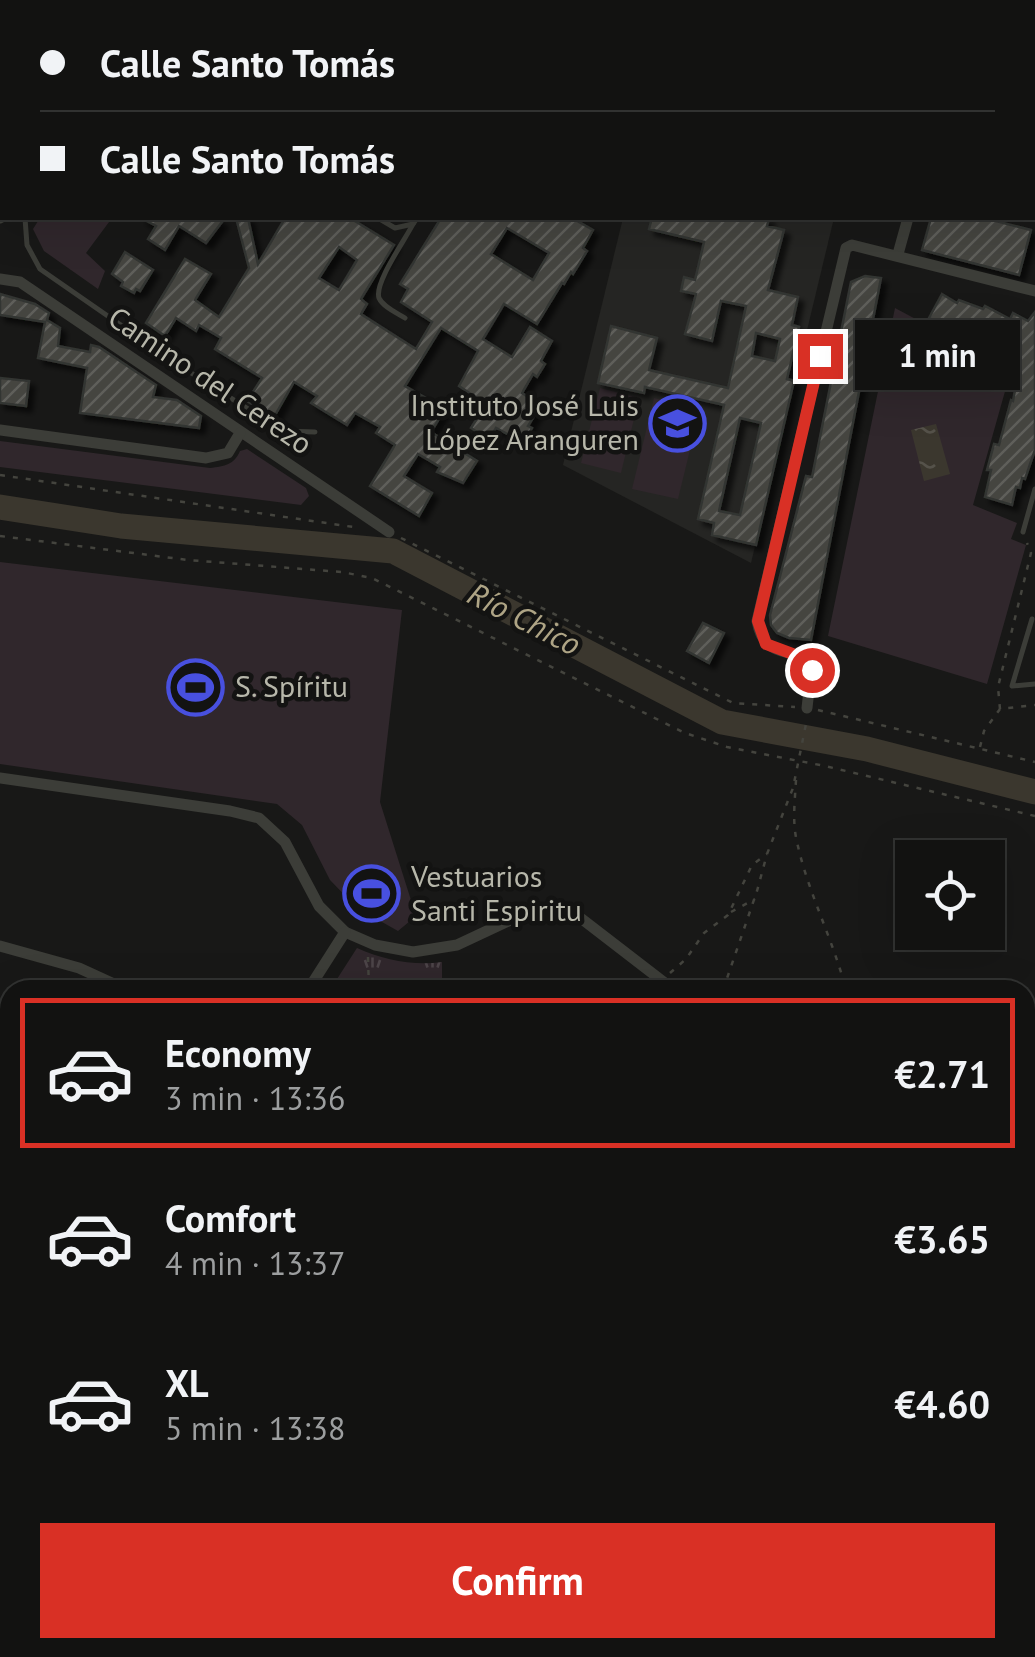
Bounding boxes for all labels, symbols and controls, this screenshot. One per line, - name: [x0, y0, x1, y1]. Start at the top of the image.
- text: Calle Santo Tomás: [100, 38, 395, 87]
- text: Calle Santo Tomás: [100, 134, 395, 183]
- street label: Camino del Cerezo: [101, 297, 320, 462]
- callout: 1 min: [855, 321, 1020, 391]
- route end: [798, 334, 843, 379]
- text: 1 min: [898, 334, 977, 376]
- place label: Instituto José Luis López Aranguren: [410, 385, 639, 458]
- school or university icon: Instituto José Luis López Aranguren: [648, 393, 708, 453]
- water label: Río Chico: [461, 572, 588, 664]
- route start: [790, 648, 835, 693]
- sports icon: S. Spíritu: [166, 657, 226, 717]
- place label: S. Spíritu: [235, 666, 348, 705]
- map controls: [895, 840, 1005, 950]
- button: locate: [895, 840, 1005, 950]
- place label: Vestuarios Santi Espiritu: [410, 856, 582, 929]
- sports icon: Vestuarios Santi Espiritu: [342, 864, 402, 924]
- icon: car: [45, 1028, 135, 1118]
- text: Economy: [165, 1028, 311, 1077]
- text: €2.71: [894, 1049, 990, 1098]
- text: 3 min · 13:36: [165, 1077, 345, 1119]
- icon: car: [45, 1193, 135, 1283]
- text: Comfort: [165, 1193, 296, 1242]
- text: €3.65: [894, 1214, 990, 1263]
- text: 4 min · 13:37: [165, 1242, 345, 1284]
- icon: car: [45, 1358, 135, 1448]
- text: XL: [165, 1358, 209, 1407]
- text: €4.60: [894, 1379, 990, 1428]
- text: 5 min · 13:38: [165, 1407, 345, 1449]
- button: Confirm: [40, 1523, 995, 1638]

